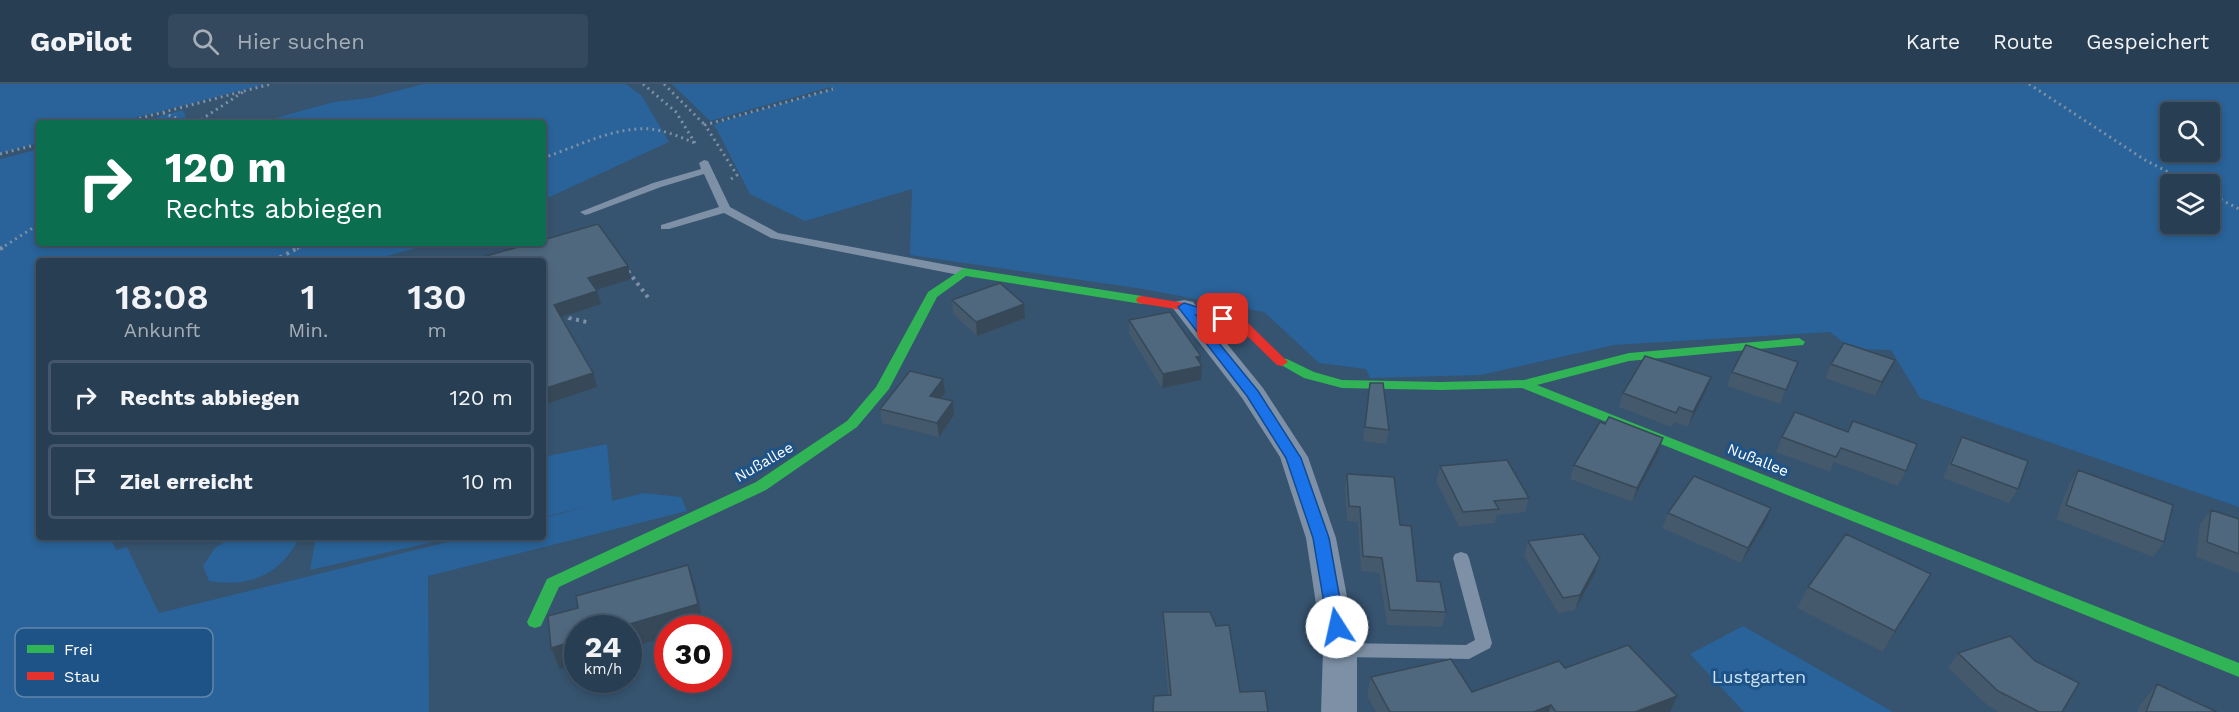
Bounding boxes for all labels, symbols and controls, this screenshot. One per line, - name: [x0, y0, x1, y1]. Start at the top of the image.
- search box: [168, 14, 588, 68]
- text: GoPilot: [30, 25, 132, 58]
- icon: search: [189, 25, 222, 58]
- text: Hier suchen: [237, 29, 365, 54]
- text: Karte: [1906, 29, 1960, 54]
- text: Route: [1993, 29, 2053, 54]
- text: Gespeichert: [2086, 29, 2209, 54]
- map controls: [2160, 102, 2220, 234]
- button: search: [2160, 102, 2220, 162]
- text: 120 m: [165, 143, 287, 192]
- icon: right: [66, 144, 144, 222]
- button: layers: [2160, 174, 2220, 234]
- text: Rechts abbiegen: [165, 193, 383, 225]
- text: 18:08: [115, 276, 209, 318]
- text: 1: [301, 276, 316, 318]
- text: 130: [408, 276, 467, 318]
- pin: [1197, 293, 1248, 344]
- icon: arrive: [1206, 302, 1239, 335]
- text: Ankunft: [124, 318, 200, 342]
- text: Min.: [288, 318, 328, 342]
- text: m: [428, 318, 447, 342]
- icon: right: [69, 381, 102, 414]
- text: Rechts abbiegen: [120, 385, 300, 410]
- text: 120 m: [449, 385, 513, 410]
- street label: Nußallee: [732, 438, 796, 486]
- street label: Nußallee: [1725, 440, 1791, 480]
- icon: arrive: [69, 465, 102, 498]
- text: Ziel erreicht: [120, 469, 253, 494]
- text: 10 m: [462, 469, 513, 494]
- position arrow: [1305, 595, 1369, 659]
- speed limit sign: 30: [654, 615, 732, 693]
- legend: [15, 628, 213, 697]
- text: 24: [585, 629, 621, 664]
- text: Frei: [64, 640, 93, 659]
- text: km/h: [584, 660, 622, 678]
- park label: Lustgarten: [1712, 666, 1806, 687]
- text: Stau: [64, 667, 100, 686]

